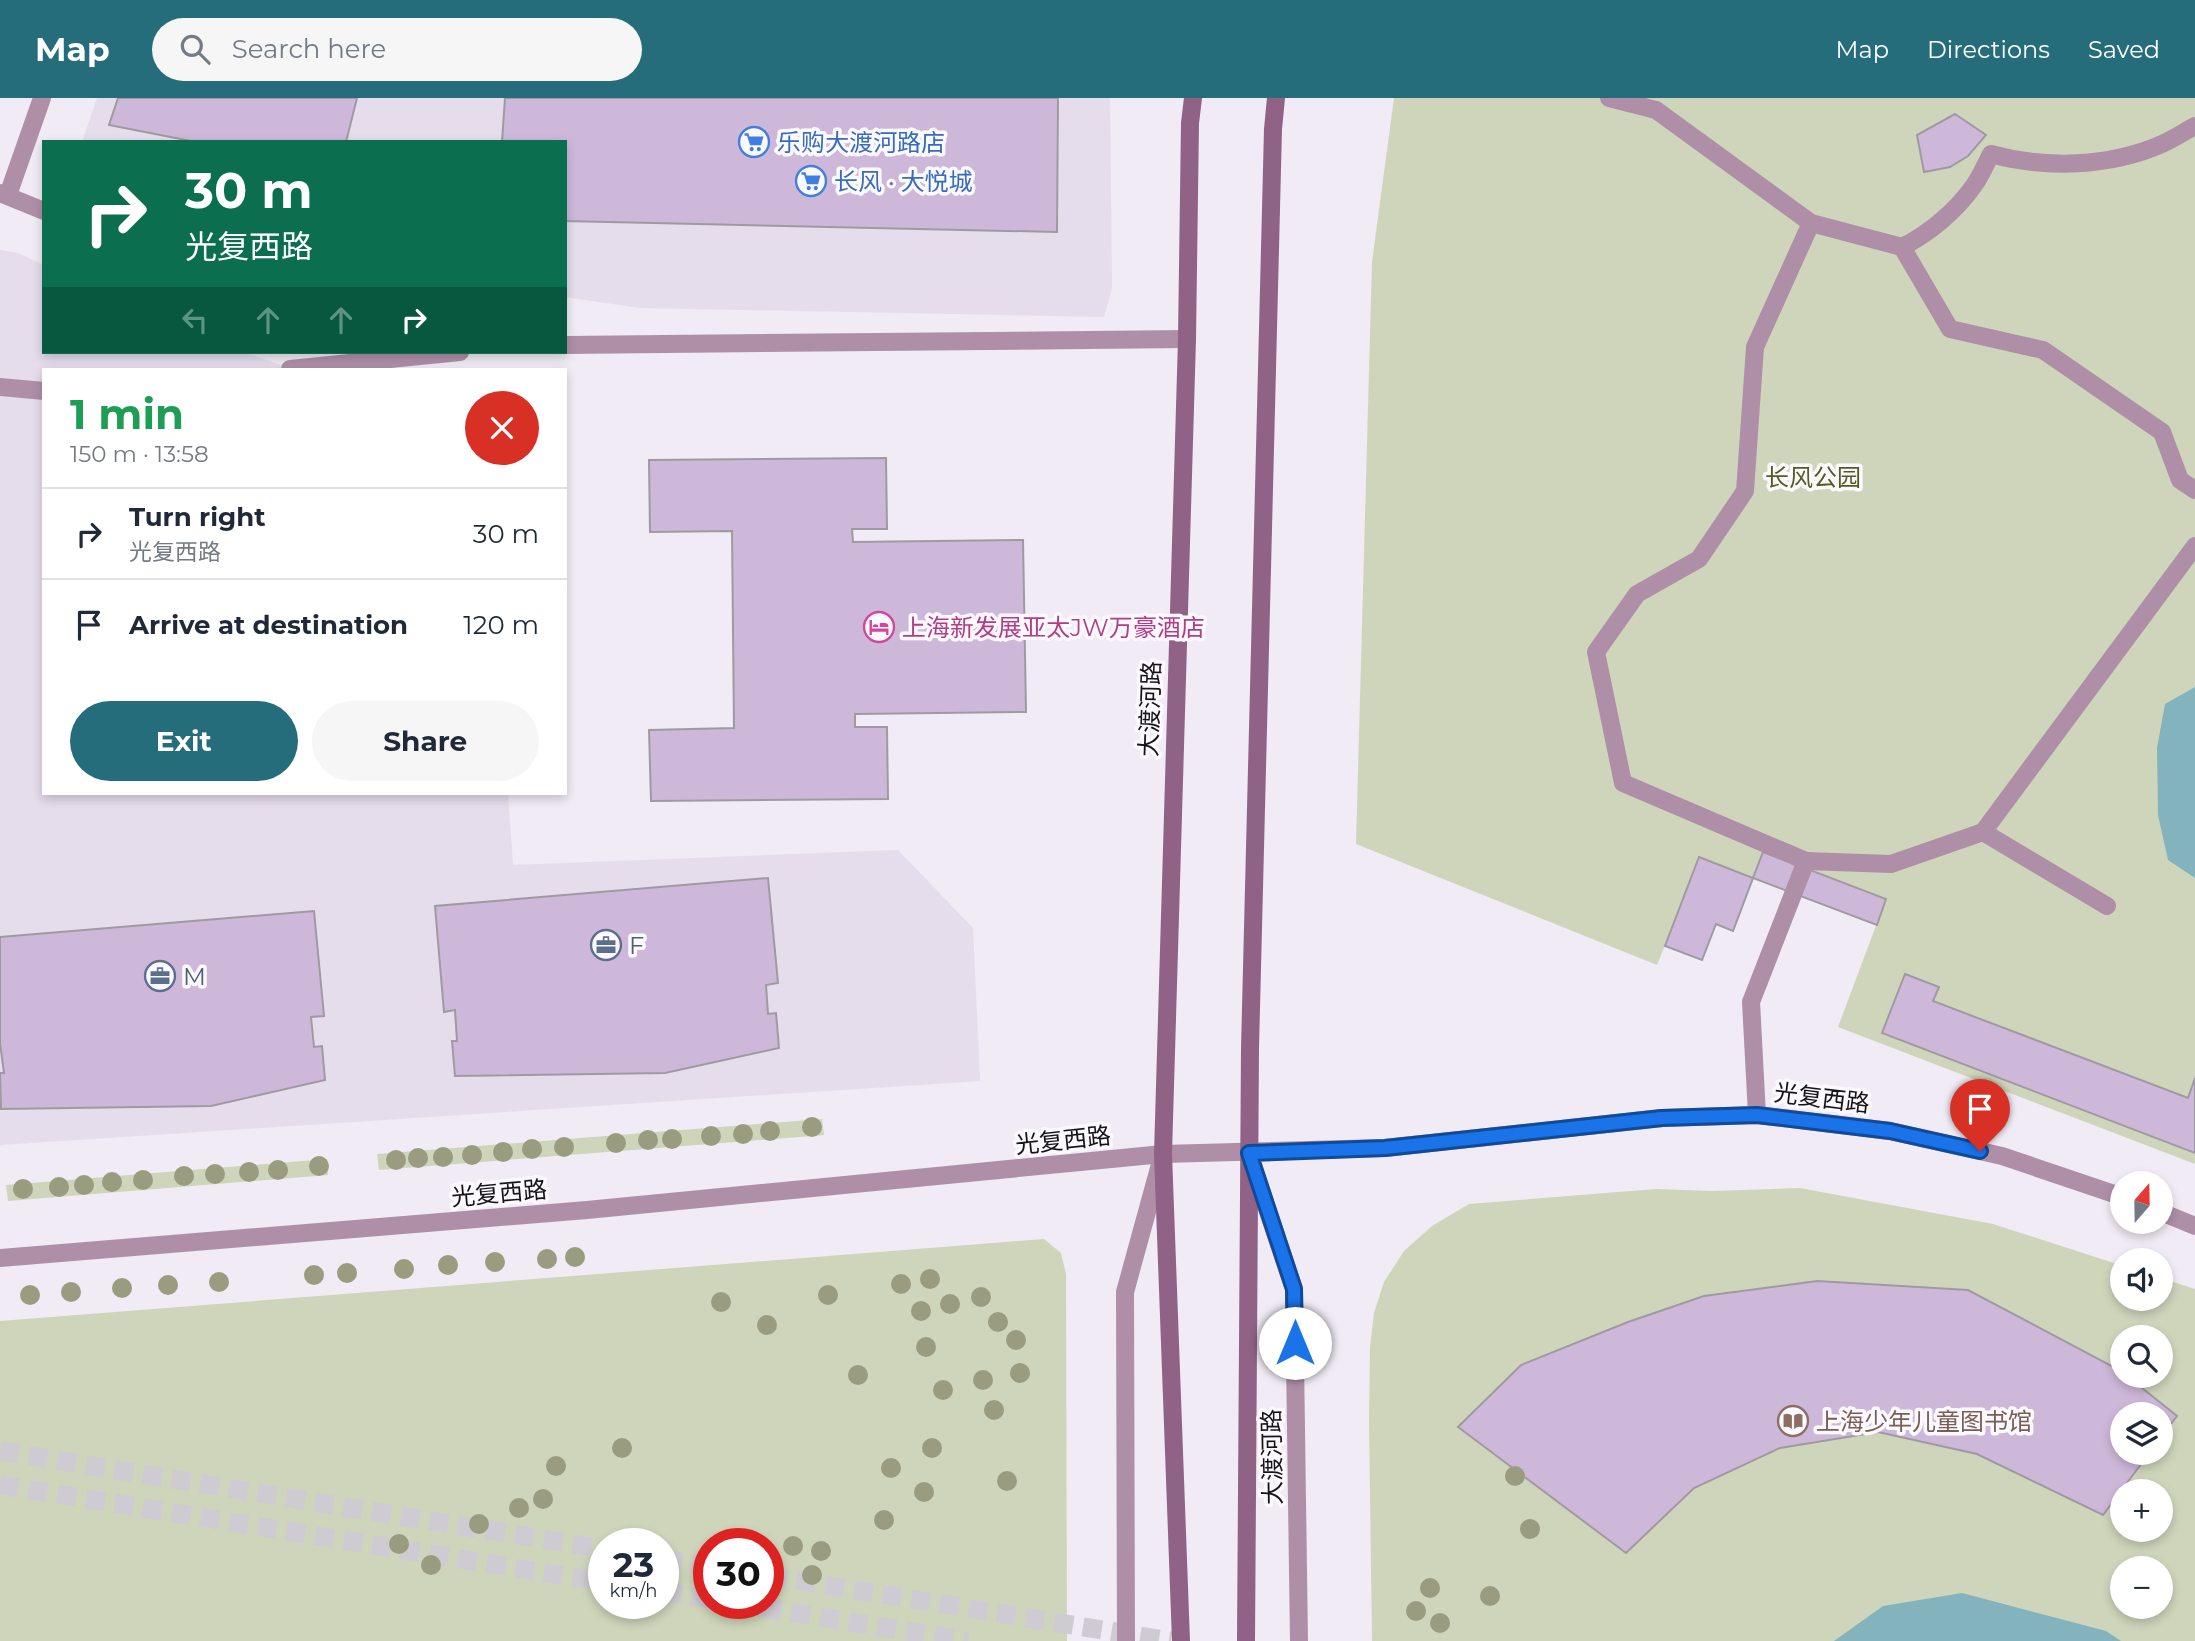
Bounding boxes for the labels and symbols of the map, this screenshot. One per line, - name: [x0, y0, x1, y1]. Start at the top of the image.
- supermarket icon: 乐购大渡河路店: [737, 125, 771, 159]
- place label: 乐购大渡河路店: [777, 128, 945, 157]
- supermarket icon: 长风 · 大悦城: [794, 164, 828, 198]
- place label: 长风 · 大悦城: [834, 167, 973, 196]
- park label: 长风公园: [1765, 463, 1861, 492]
- hotel icon: 上海新发展亚太JW万豪酒店: [862, 610, 896, 644]
- place label: 上海新发展亚太JW万豪酒店: [902, 613, 1205, 642]
- street label: 大渡河路: [1134, 661, 1166, 757]
- office icon: F: [589, 928, 623, 962]
- place label: F: [629, 931, 644, 960]
- office icon: M: [143, 959, 177, 993]
- place label: M: [183, 962, 206, 991]
- street label: 光复西路: [1773, 1078, 1871, 1118]
- pin: [1950, 1079, 2010, 1151]
- street label: 光复西路: [1014, 1121, 1112, 1159]
- north arrow: [2110, 1171, 2174, 1234]
- street label: 光复西路: [450, 1174, 548, 1212]
- position arrow: [1258, 1306, 1332, 1380]
- library icon: 上海少年儿童图书馆: [1776, 1404, 1810, 1438]
- place label: 上海少年儿童图书馆: [1816, 1407, 2032, 1436]
- street label: 大渡河路: [1257, 1409, 1287, 1505]
- speed limit sign: 30: [693, 1528, 784, 1619]

